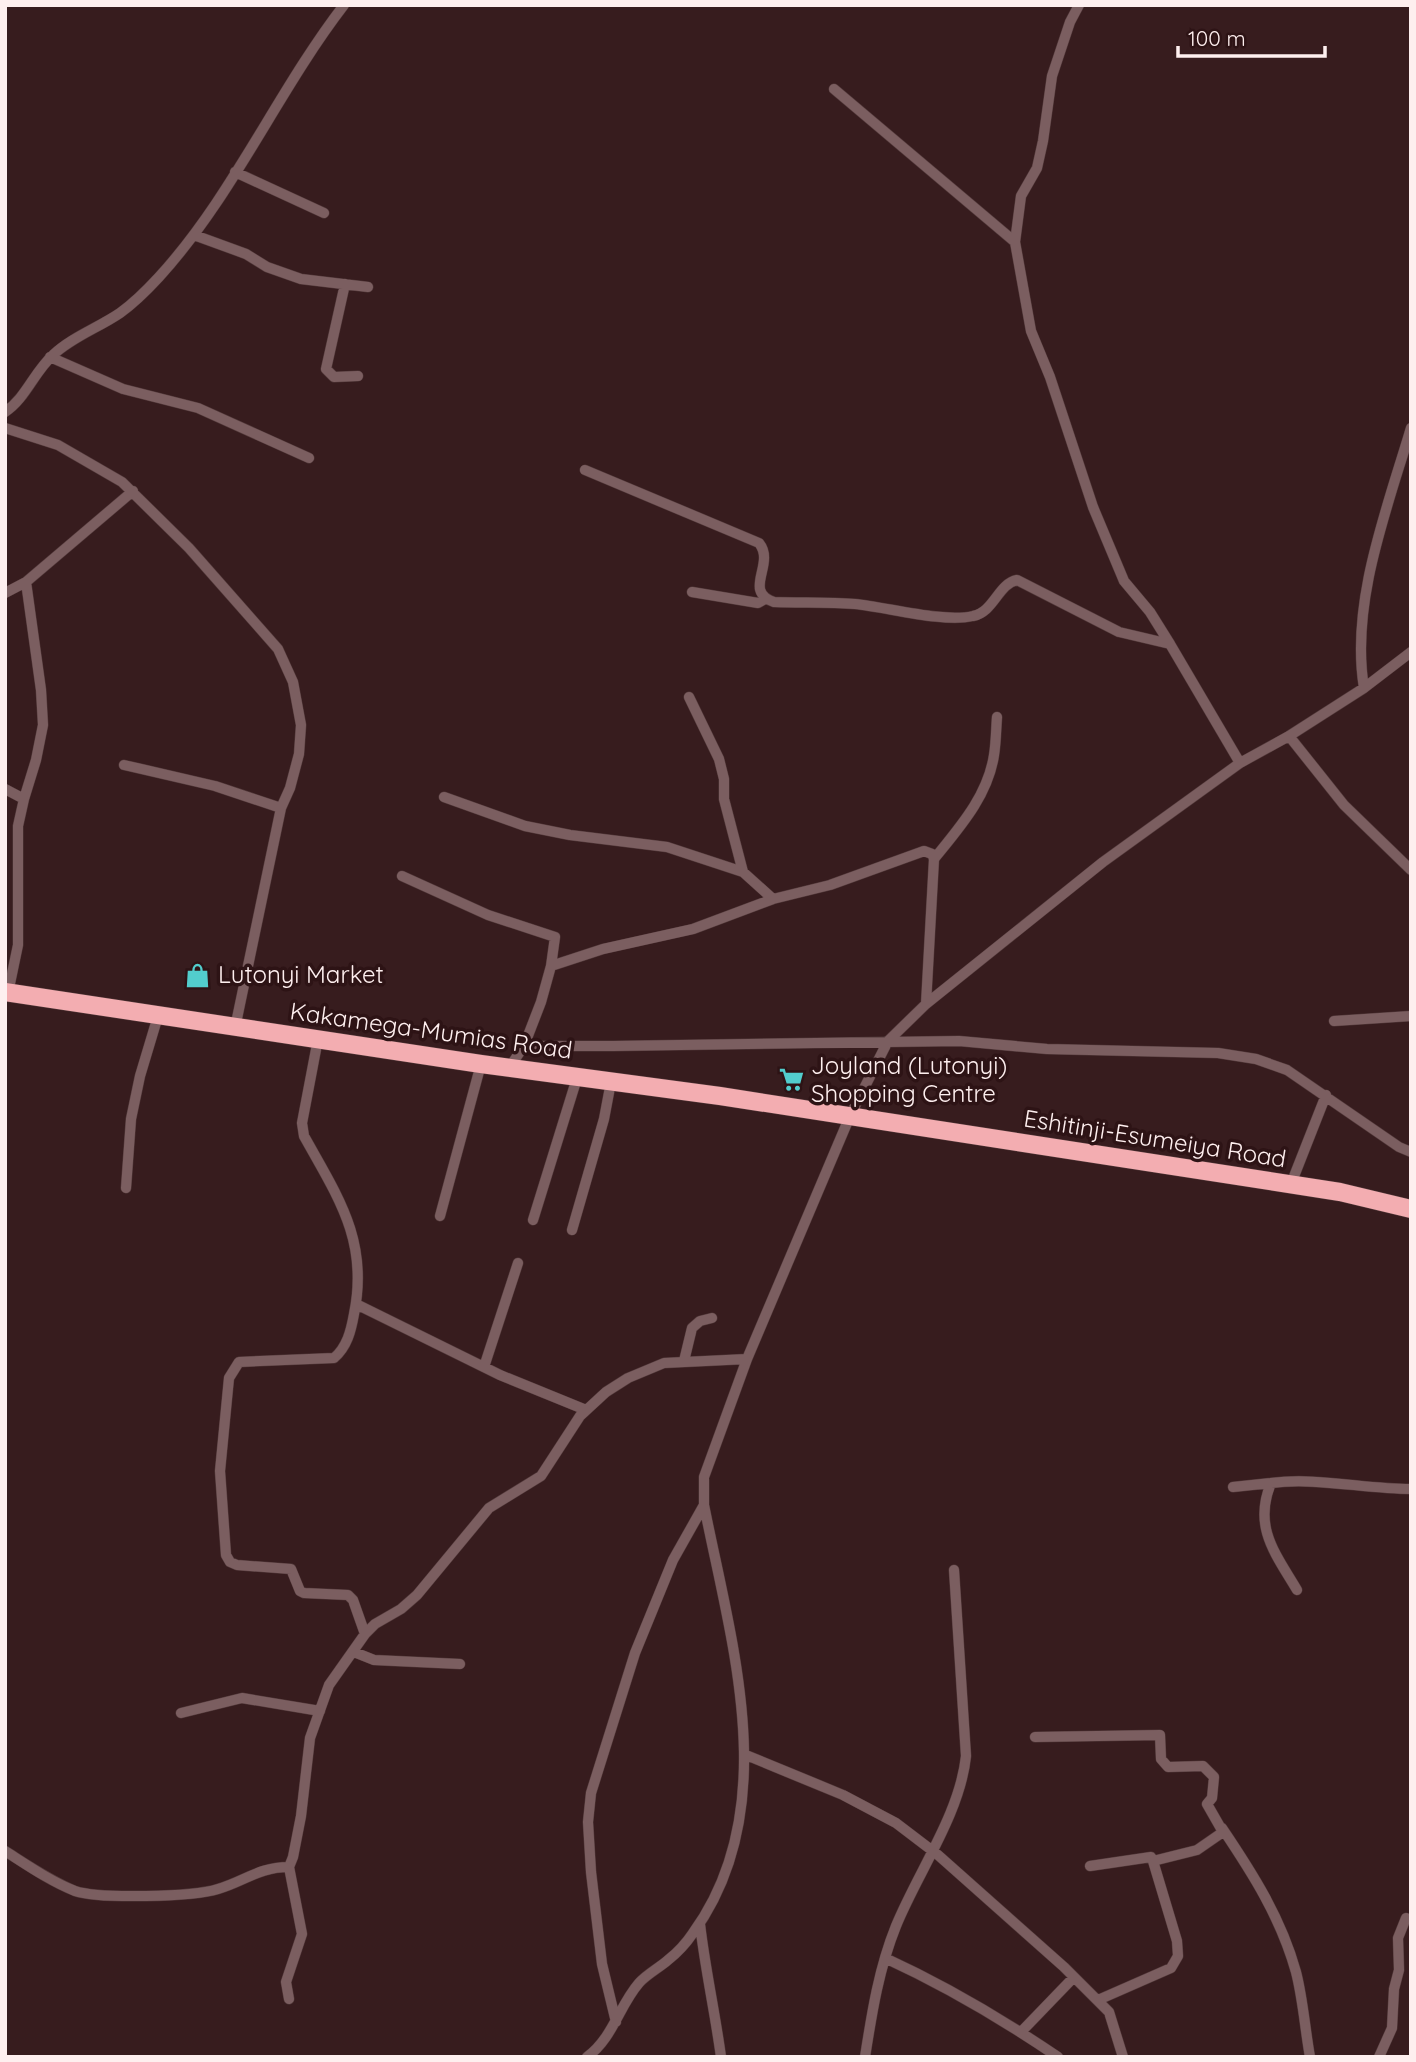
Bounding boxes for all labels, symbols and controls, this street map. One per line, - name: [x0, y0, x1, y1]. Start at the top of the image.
- scale bar: [1178, 14, 1325, 58]
- text: 100 m: [1188, 25, 1246, 51]
- place label: Lutonyi Market: [218, 959, 384, 989]
- shop icon: Lutonyi Market: [184, 961, 212, 989]
- street label: Kakamega-Mumias Road: [288, 995, 574, 1065]
- place label: Joyland (Lutonyi) Shopping Centre: [811, 1050, 1007, 1108]
- supermarket icon: Joyland (Lutonyi) Shopping Centre: [777, 1066, 805, 1094]
- street label: Eshitinji-Esumeiya Road: [1022, 1102, 1288, 1174]

